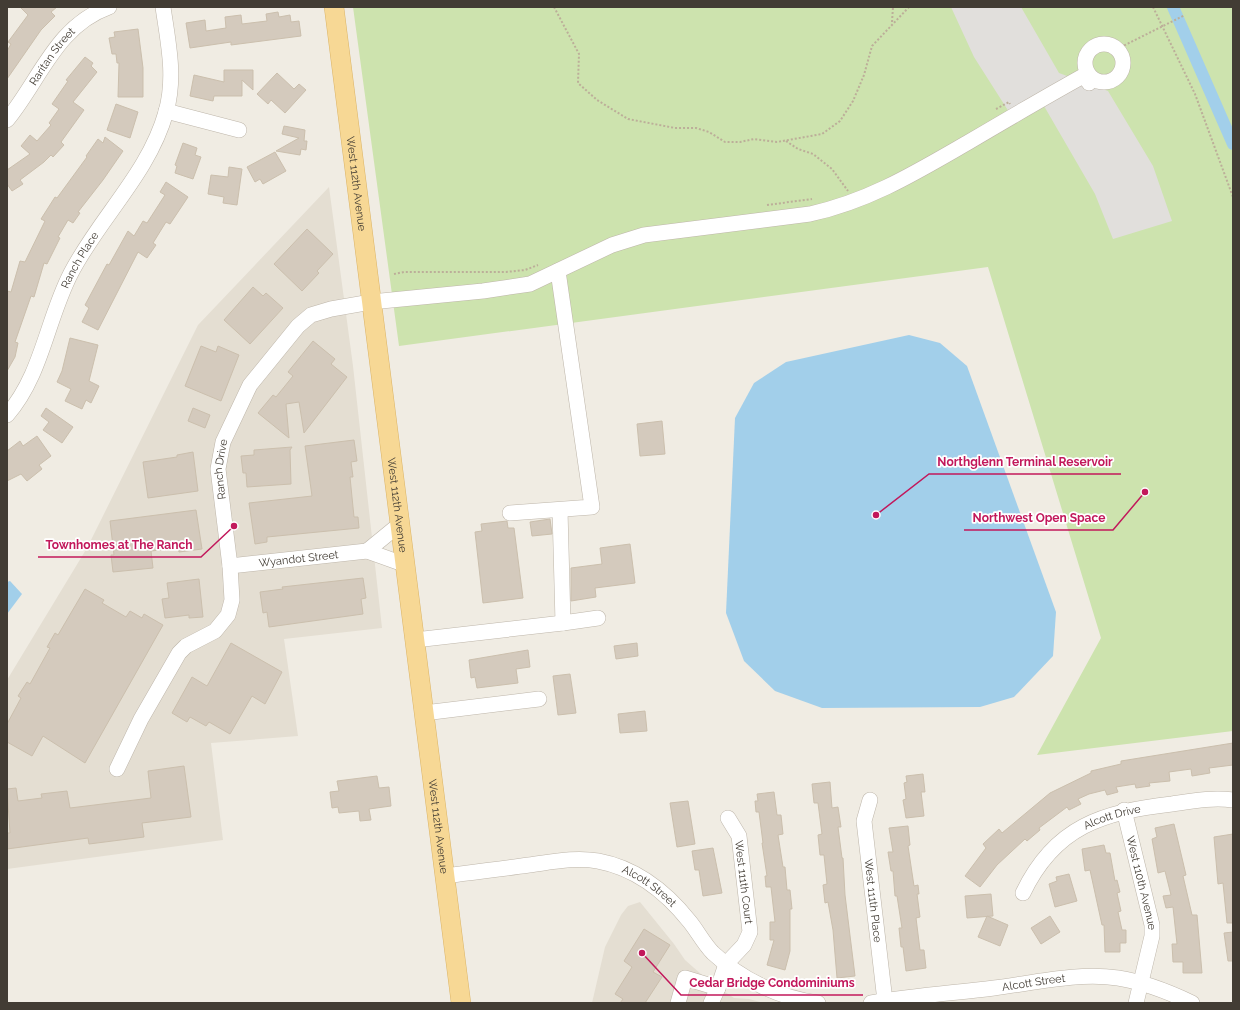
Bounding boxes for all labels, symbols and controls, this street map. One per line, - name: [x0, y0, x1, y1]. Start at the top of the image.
- street label: Raritan Street: [27, 25, 78, 88]
- street label: West 112th Avenue: [344, 135, 369, 232]
- street label: Ranch Place: [59, 229, 102, 290]
- street label: Ranch Drive: [212, 437, 231, 500]
- callout: Northglenn Terminal Reservoir: [929, 450, 1121, 474]
- text: Northglenn Terminal Reservoir: [937, 455, 1113, 469]
- street label: West 112th Avenue: [385, 457, 410, 554]
- callout: Northwest Open Space: [964, 506, 1113, 530]
- text: Northwest Open Space: [973, 511, 1105, 525]
- callout: Townhomes at The Ranch: [38, 533, 201, 557]
- text: Townhomes at The Ranch: [45, 538, 193, 552]
- street label: Wyandot Street: [258, 548, 339, 570]
- street label: West 112th Avenue: [425, 778, 451, 875]
- street label: Alcott Drive: [1081, 802, 1142, 832]
- street label: West 110th Avenue: [1124, 835, 1158, 930]
- street label: West 111th Court: [732, 839, 755, 925]
- street label: West 111th Place: [861, 858, 884, 944]
- street label: Alcott Street: [620, 863, 679, 910]
- callout: Cedar Bridge Condominiums: [681, 971, 863, 995]
- street label: Alcott Street: [1001, 972, 1066, 994]
- text: Cedar Bridge Condominiums: [689, 976, 855, 990]

